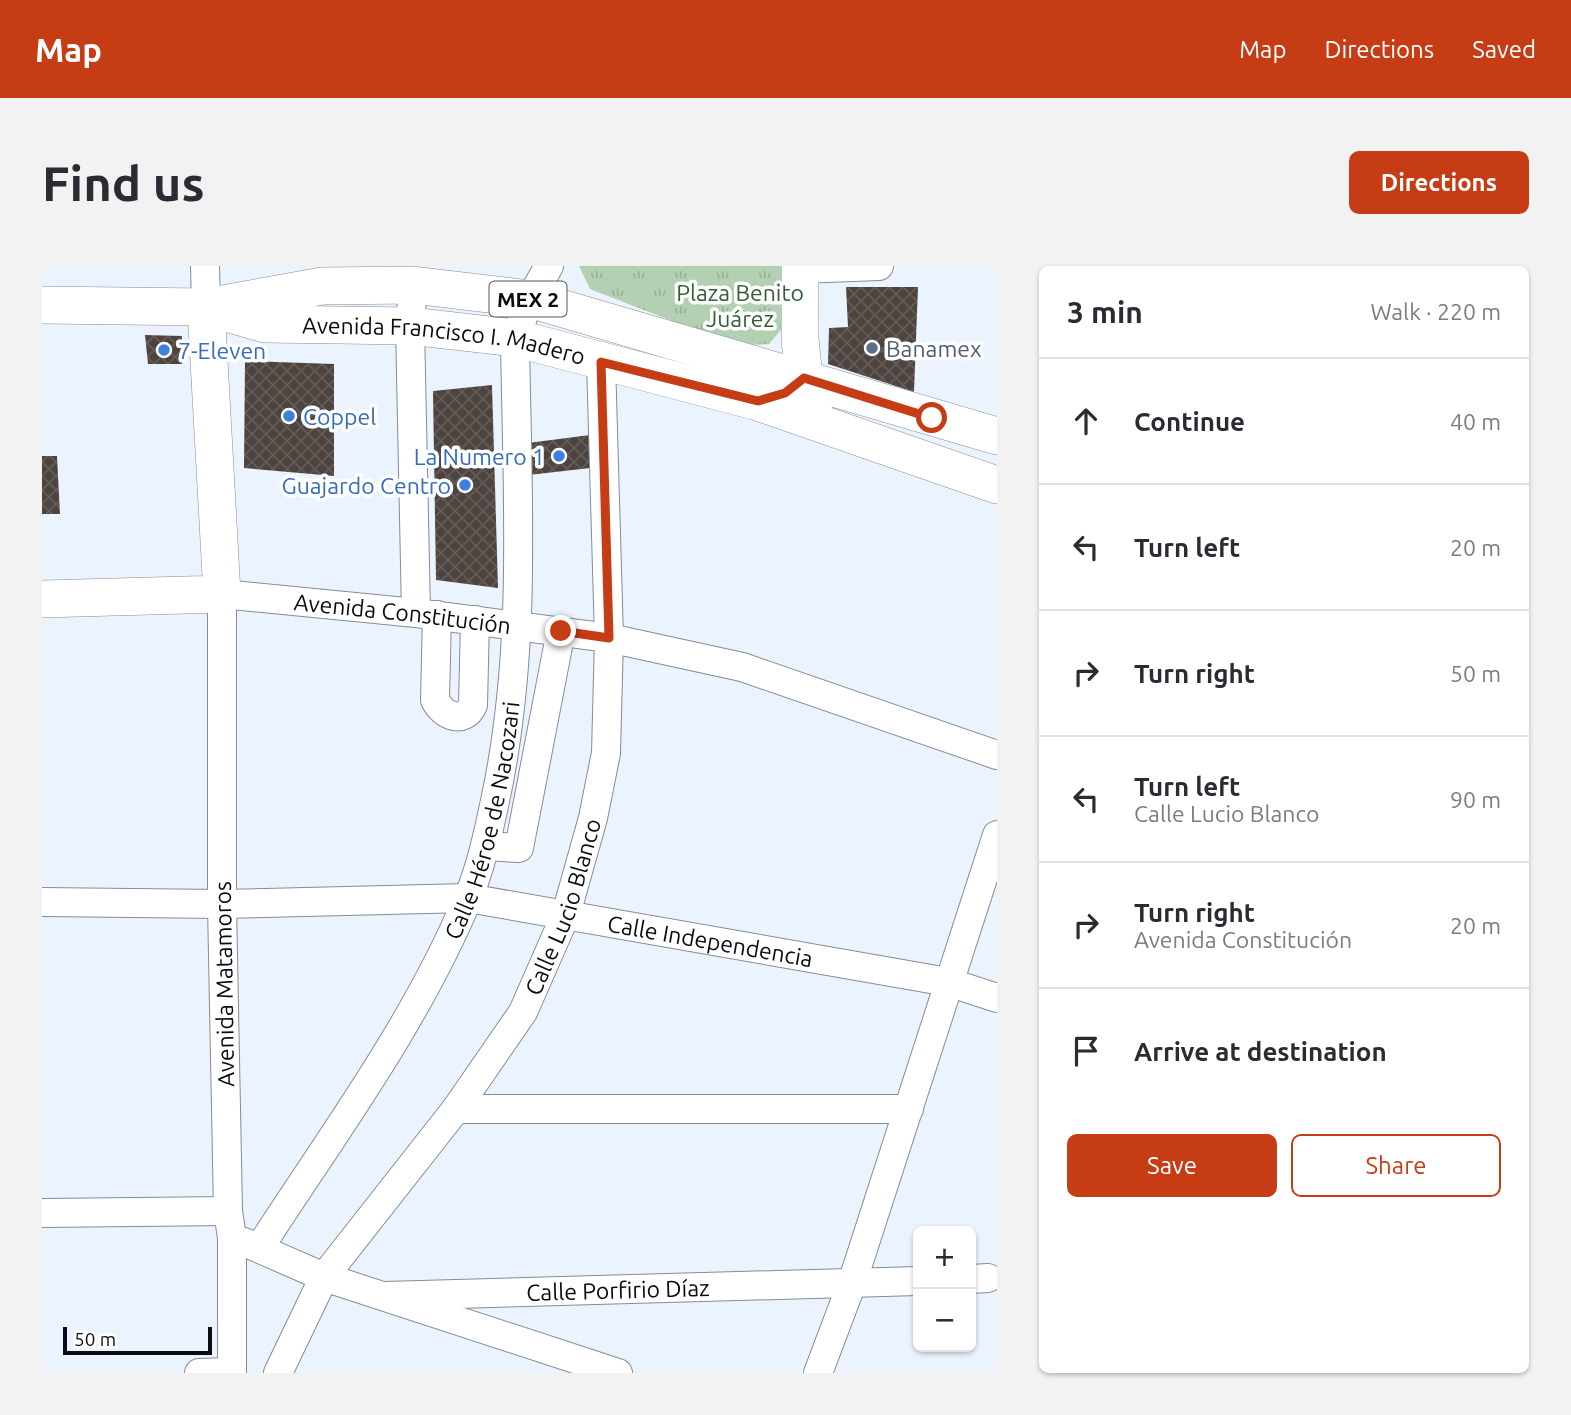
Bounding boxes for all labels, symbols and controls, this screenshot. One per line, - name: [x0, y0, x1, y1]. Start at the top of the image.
- text: Map: [35, 31, 102, 68]
- text: Map: [1239, 36, 1286, 63]
- text: Directions: [1324, 36, 1434, 63]
- text: Saved: [1472, 36, 1536, 63]
- button: Directions: [1349, 151, 1529, 214]
- text: Find us: [42, 155, 205, 210]
- park label: Plaza Benito Juárez: [676, 280, 804, 331]
- road number: MEX 2: [490, 282, 566, 316]
- text: 3 min: [1067, 295, 1143, 329]
- text: Walk · 220 m: [1370, 299, 1501, 324]
- street label: Avenida Francisco I. Madero: [302, 312, 588, 369]
- place label: Banamex: [886, 336, 982, 361]
- place label: 7-Eleven: [178, 338, 266, 363]
- marker: Banamex: [864, 340, 880, 356]
- marker: 7-Eleven: [156, 342, 172, 358]
- route start: [916, 402, 947, 433]
- icon: ahead: [1067, 402, 1105, 440]
- place label: Coppel: [303, 404, 376, 429]
- text: Continue: [1134, 407, 1245, 436]
- marker: Coppel: [281, 408, 297, 424]
- text: 40 m: [1450, 409, 1501, 434]
- place label: La Numero 1: [414, 444, 545, 469]
- marker: La Numero 1: [551, 448, 567, 464]
- place label: Guajardo Centro: [281, 473, 451, 498]
- marker: Guajardo Centro: [457, 477, 473, 493]
- icon: left: [1067, 528, 1105, 566]
- text: Turn left: [1134, 533, 1240, 562]
- text: 20 m: [1450, 535, 1501, 560]
- street label: Avenida Constitución: [293, 589, 513, 638]
- route end: [545, 615, 576, 646]
- icon: right: [1067, 654, 1105, 692]
- text: Turn right: [1134, 659, 1255, 688]
- text: 50 m: [1450, 661, 1501, 686]
- street label: Calle Héroe de Nacozari: [439, 700, 523, 943]
- text: Turn left: [1134, 772, 1240, 801]
- icon: left: [1067, 780, 1105, 818]
- text: 90 m: [1450, 787, 1501, 812]
- text: Calle Lucio Blanco: [1134, 801, 1320, 826]
- street label: Calle Lucio Blanco: [520, 815, 605, 999]
- street label: Avenida Matamoros: [210, 881, 238, 1087]
- text: Turn right: [1134, 898, 1255, 927]
- icon: right: [1067, 906, 1105, 944]
- street label: Calle Independencia: [606, 910, 815, 971]
- text: 20 m: [1450, 913, 1501, 938]
- text: Avenida Constitución: [1134, 927, 1352, 952]
- icon: arrive: [1067, 1032, 1105, 1070]
- text: Arrive at destination: [1134, 1037, 1387, 1066]
- button: Save: [1067, 1134, 1277, 1197]
- button: Share: [1291, 1134, 1501, 1197]
- map controls: [913, 1226, 976, 1352]
- button: +: [913, 1226, 976, 1289]
- street label: Calle Porfirio Díaz: [526, 1274, 710, 1304]
- button: −: [913, 1289, 976, 1352]
- scale bar: [63, 1324, 212, 1356]
- text: 50 m: [74, 1328, 116, 1350]

